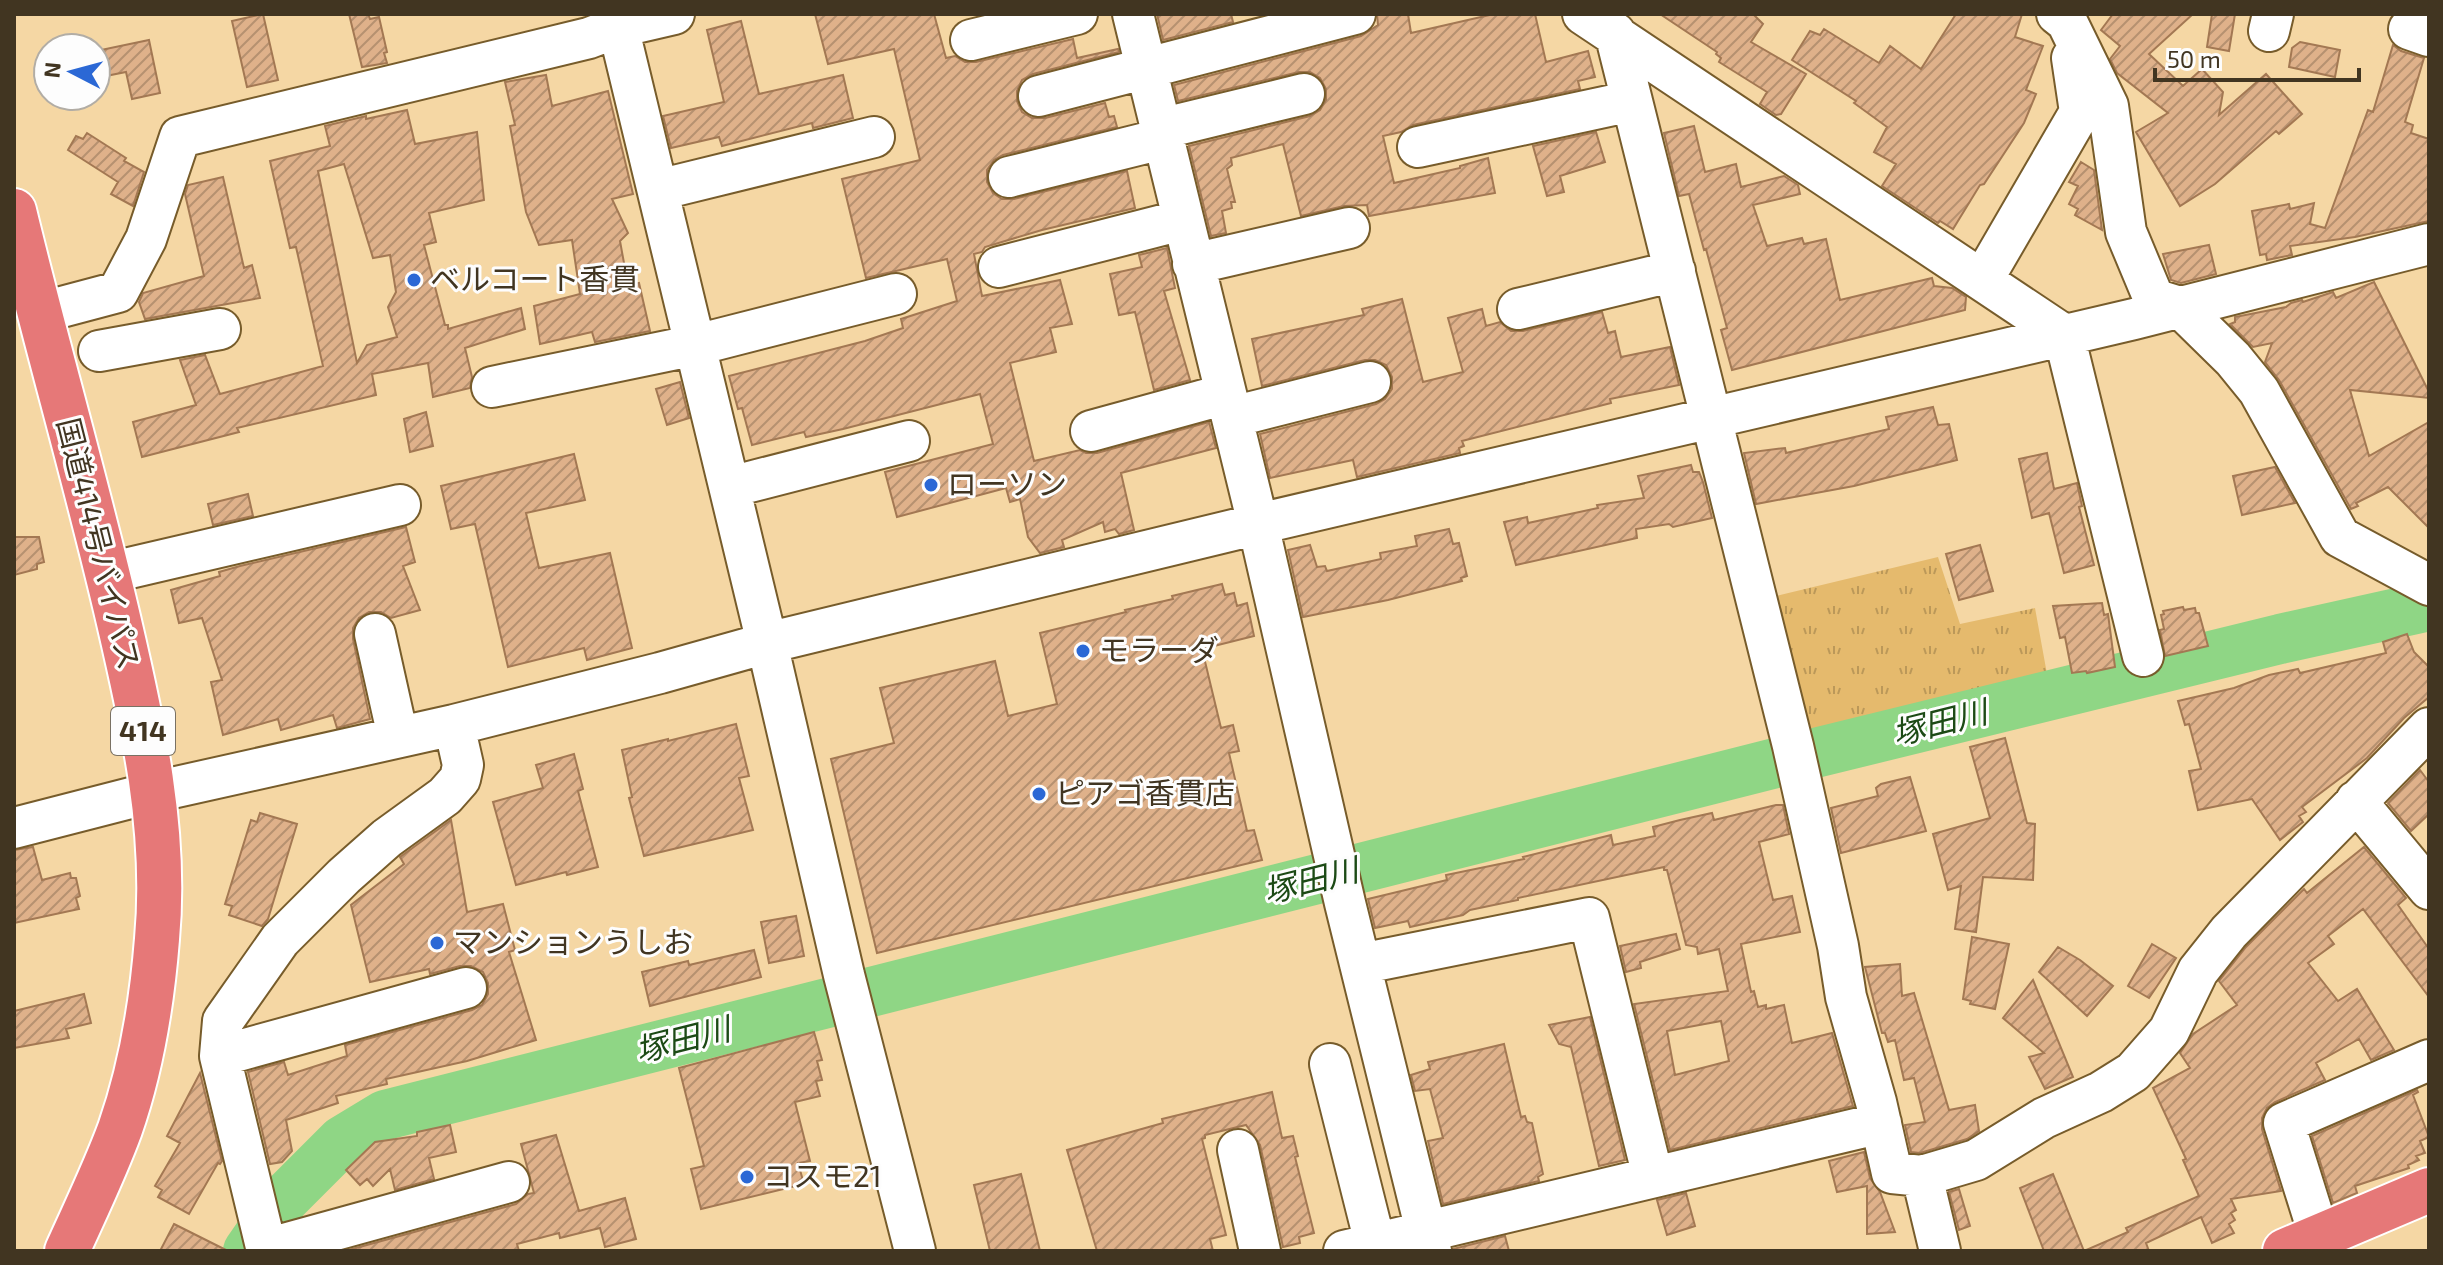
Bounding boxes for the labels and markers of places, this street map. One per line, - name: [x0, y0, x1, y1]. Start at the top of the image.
- place label: ベルコート香貫: [430, 260, 639, 296]
- marker: ベルコート香貫: [405, 271, 423, 289]
- place label: ローソン: [947, 465, 1067, 501]
- marker: ローソン: [922, 476, 940, 494]
- place label: モラーダ: [1099, 631, 1219, 667]
- marker: モラーダ: [1074, 642, 1092, 660]
- place label: ピアゴ香貫店: [1055, 774, 1235, 810]
- marker: ピアゴ香貫店: [1030, 785, 1048, 803]
- place label: マンションうしお: [453, 923, 693, 959]
- marker: マンションうしお: [428, 934, 446, 952]
- place label: コスモ21: [763, 1157, 882, 1193]
- marker: コスモ21: [738, 1168, 756, 1186]

